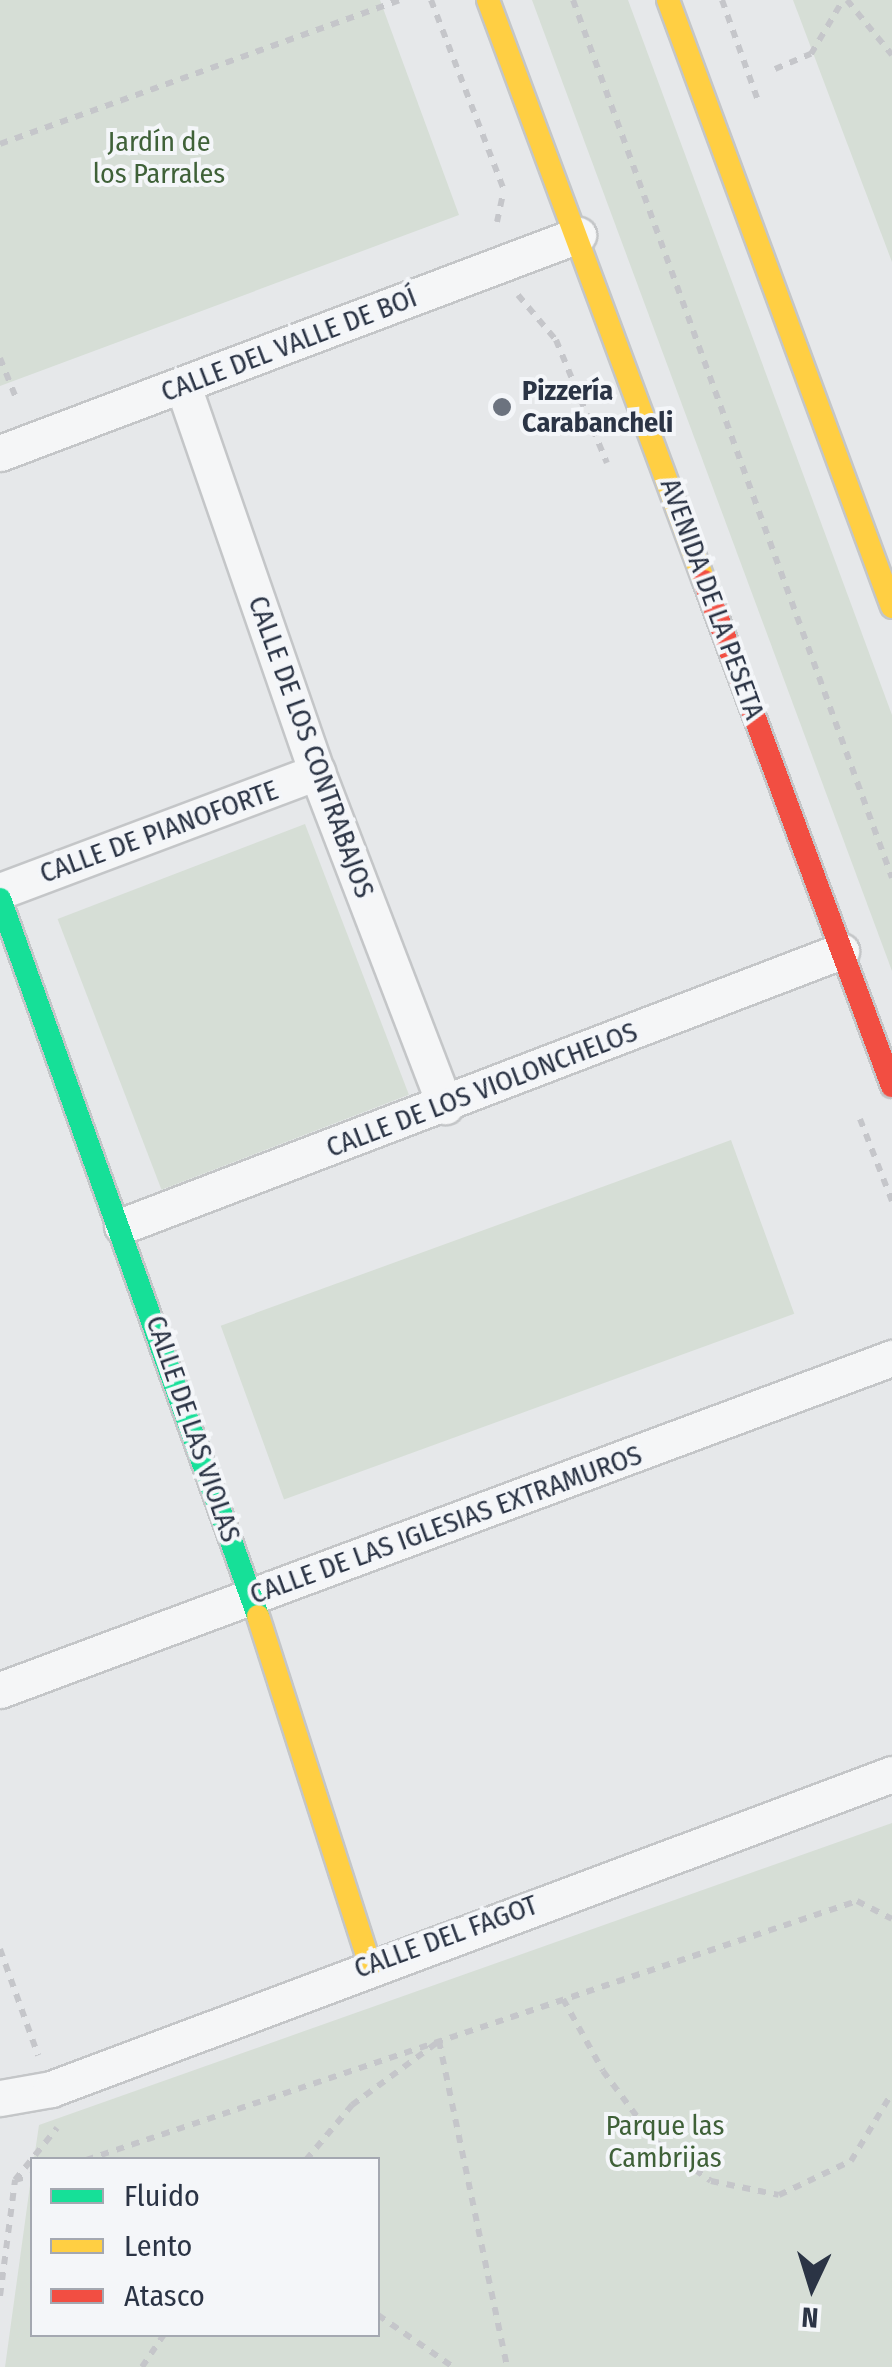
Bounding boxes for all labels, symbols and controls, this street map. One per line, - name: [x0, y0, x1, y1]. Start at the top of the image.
- park label: Jardín de los Parrales: [93, 125, 225, 191]
- street label: CALLE DEL VALLE DE BOÍ: [156, 281, 422, 409]
- place label: Pizzería Carabancheli: [522, 374, 673, 440]
- marker: Pizzería Carabancheli: [491, 396, 513, 418]
- street label: AVENIDA DE LA PESETA: [653, 474, 771, 724]
- street label: CALLE DE LOS CONTRABAJOS: [241, 591, 381, 903]
- street label: CALLE DE PIANOFORTE: [35, 773, 283, 891]
- street label: CALLE DE LOS VIOLONCHELOS: [322, 1015, 642, 1165]
- street label: CALLE DE LAS VIOLAS: [138, 1311, 248, 1547]
- street label: CALLE DE LAS IGLESIAS EXTRAMUROS: [245, 1438, 647, 1612]
- street label: CALLE DEL FAGOT: [350, 1888, 542, 1986]
- park label: Parque las Cambrijas: [606, 2109, 724, 2175]
- legend: [30, 2157, 380, 2337]
- text: Fluido: [124, 2178, 200, 2214]
- text: Lento: [124, 2228, 192, 2264]
- north arrow: [762, 2237, 862, 2337]
- text: Atasco: [124, 2278, 205, 2314]
- text: N: [800, 2300, 819, 2334]

